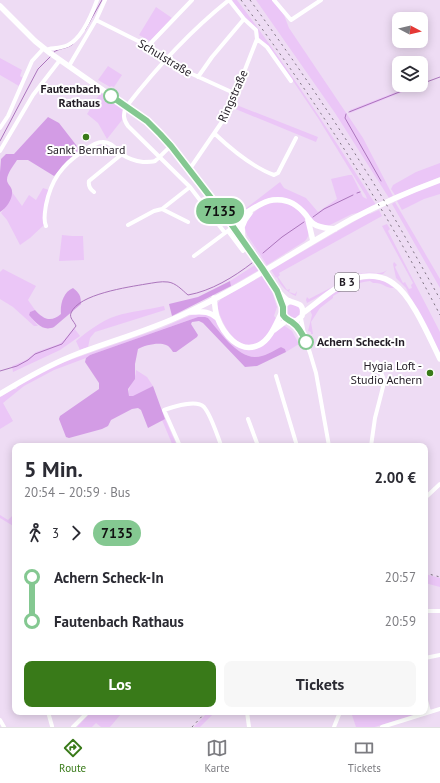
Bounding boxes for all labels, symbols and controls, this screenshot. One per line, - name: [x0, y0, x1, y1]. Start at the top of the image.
- north arrow: [392, 12, 428, 48]
- map controls: [392, 12, 428, 92]
- street label: Schulstraße: [135, 36, 195, 80]
- button: layers: [392, 56, 428, 92]
- street label: Ringstraße: [214, 67, 251, 124]
- place label: Fautenbach Rathaus: [41, 81, 100, 110]
- marker: Fautenbach Rathaus: [103, 88, 119, 104]
- marker: Sankt Bernhard: [81, 132, 91, 142]
- place label: Sankt Bernhard: [47, 142, 125, 157]
- line badge: 7135: [192, 198, 248, 224]
- text: 7135: [204, 202, 236, 220]
- road number: B 3: [335, 273, 359, 291]
- marker: Achern Scheck-In: [298, 334, 314, 350]
- place label: Achern Scheck-In: [317, 334, 405, 349]
- place label: Hygia Loft - Studio Achern: [351, 358, 422, 387]
- marker: Hygia Loft - Studio Achern: [425, 368, 435, 378]
- text: 5 Min.: [24, 455, 83, 483]
- text: 2.00 €: [374, 468, 416, 487]
- text: 20:54 – 20:59 · Bus: [24, 484, 130, 501]
- icon: walk: [24, 522, 46, 544]
- icon: forward: [65, 522, 87, 544]
- text: 7135: [101, 524, 133, 542]
- text: 3: [52, 525, 59, 542]
- text: Achern Scheck-In: [54, 568, 164, 587]
- text: 20:57: [385, 569, 416, 586]
- text: Fautenbach Rathaus: [54, 612, 184, 631]
- text: 20:59: [385, 613, 416, 630]
- button: Los: [24, 661, 216, 707]
- button: Tickets: [224, 661, 416, 707]
- tab: Route: [59, 737, 86, 775]
- tab: Karte: [204, 737, 230, 775]
- tab: Tickets: [348, 737, 381, 775]

